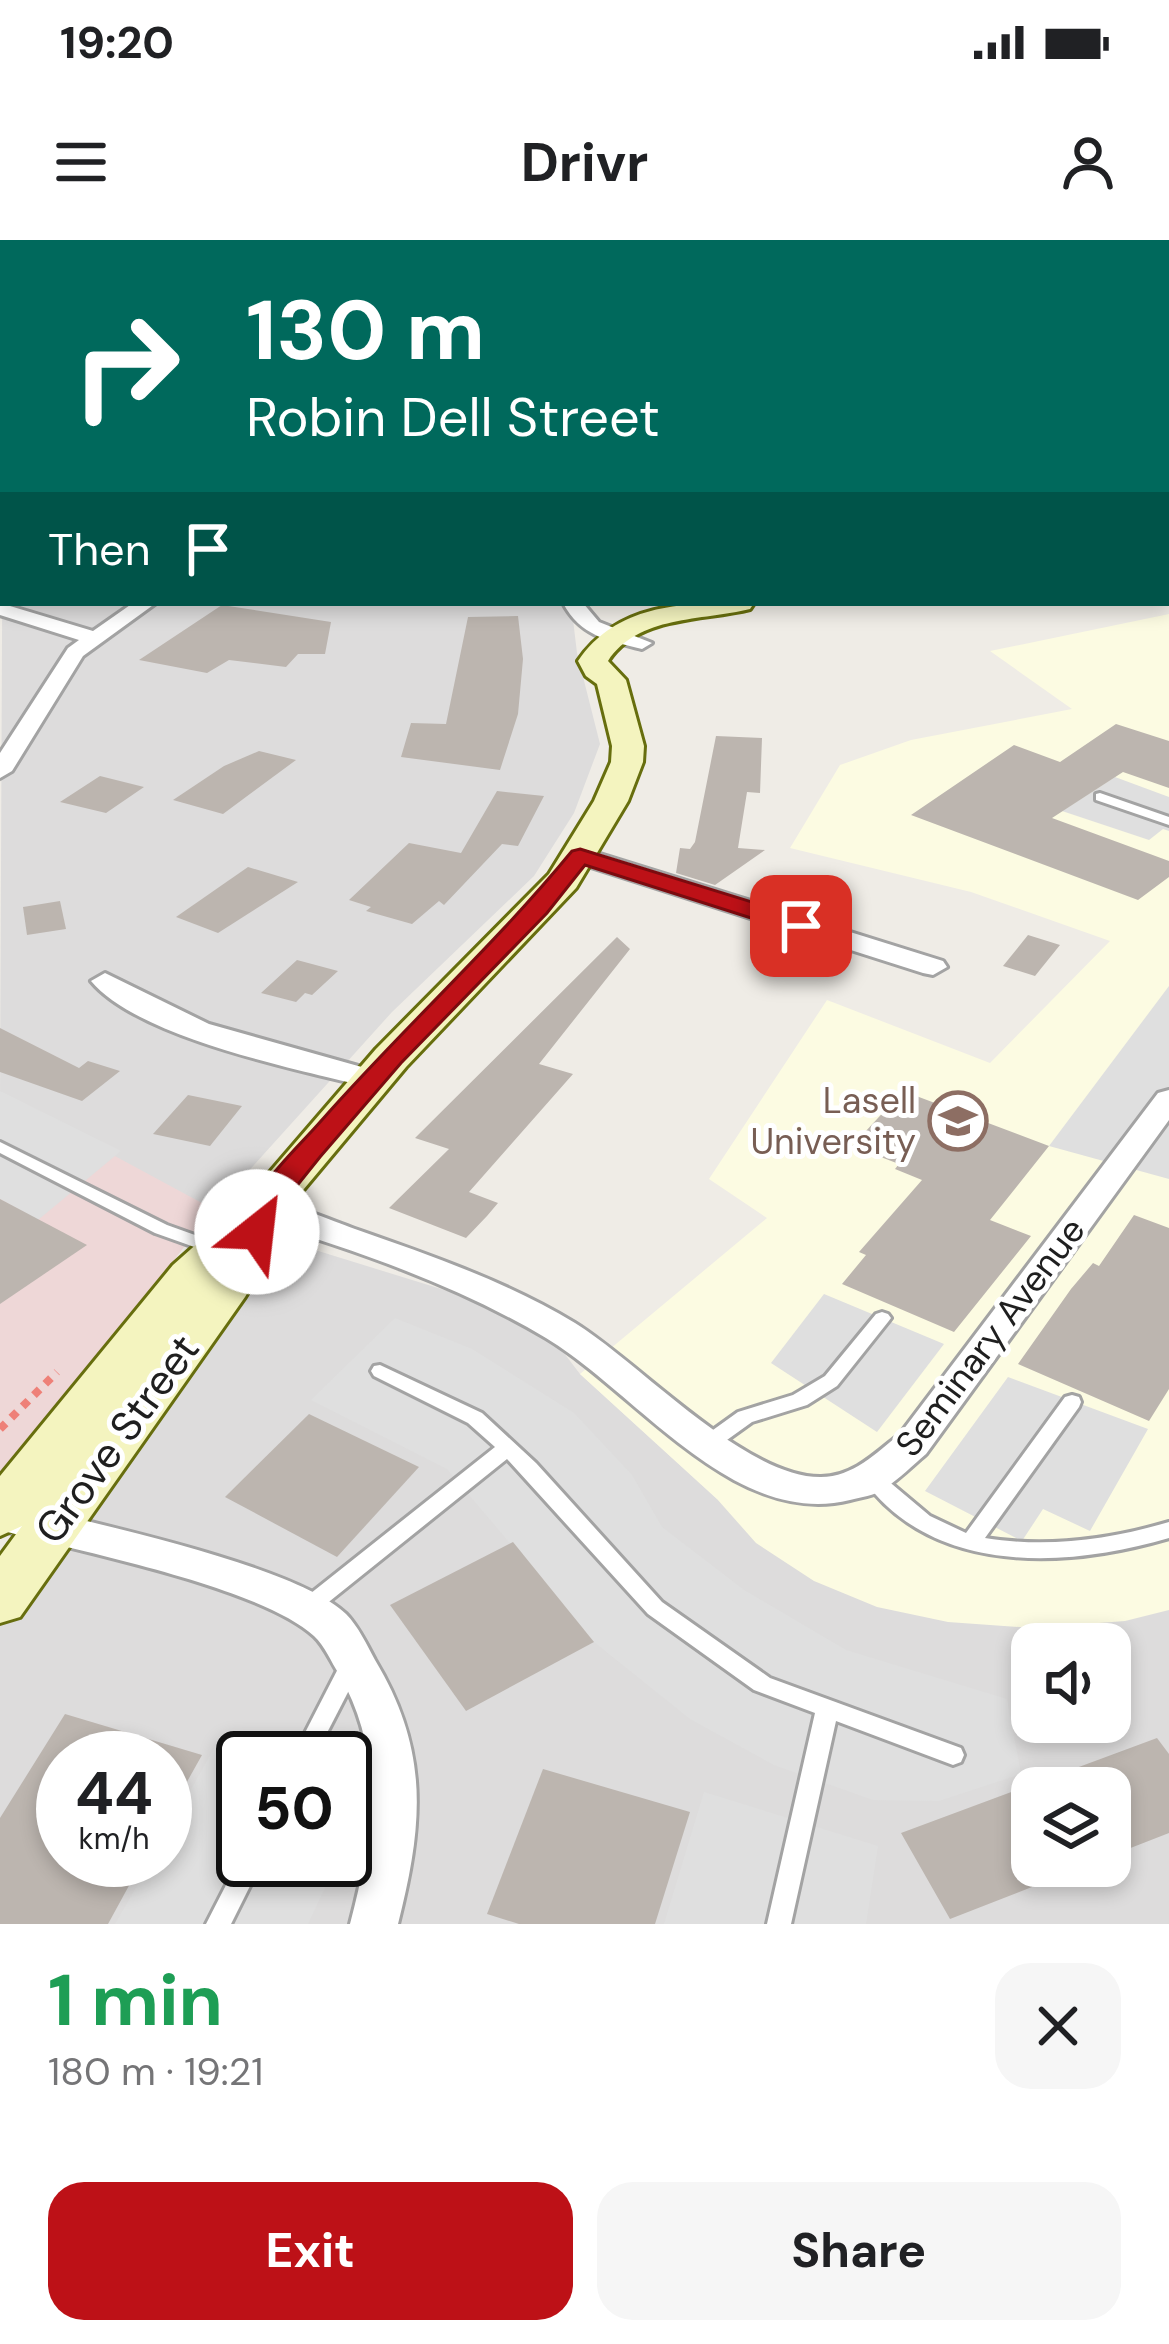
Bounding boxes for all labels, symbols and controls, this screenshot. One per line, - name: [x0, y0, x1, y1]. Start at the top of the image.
- text: 19:20: [60, 13, 174, 72]
- text: Drivr: [521, 127, 648, 198]
- icon: menu: [48, 129, 114, 195]
- icon: person: [1055, 129, 1121, 195]
- text: 130 m: [246, 276, 485, 385]
- icon: right: [48, 288, 204, 444]
- text: Robin Dell Street: [246, 382, 660, 453]
- icon: arrive: [175, 516, 241, 582]
- text: Then: [48, 520, 151, 579]
- pin: [750, 875, 852, 977]
- icon: arrive: [768, 893, 834, 959]
- place label: Lasell University: [750, 1077, 916, 1165]
- school or university icon: Lasell University: [927, 1090, 989, 1152]
- position arrow: [194, 1169, 320, 1295]
- street label: Seminary Avenue: [885, 1208, 1095, 1466]
- street label: Grove Street: [23, 1323, 211, 1555]
- map controls: [1011, 1623, 1131, 1887]
- button: sound: [1011, 1623, 1131, 1743]
- speed limit sign: 50: [216, 1731, 372, 1887]
- text: 44: [75, 1754, 153, 1833]
- button: layers: [1011, 1767, 1131, 1887]
- text: km/h: [79, 1819, 149, 1858]
- text: 1 min: [48, 1954, 223, 2047]
- button: close: [995, 1963, 1121, 2089]
- text: 180 m · 19:21: [48, 2046, 263, 2097]
- button: Exit: [48, 2182, 573, 2320]
- button: Share: [597, 2182, 1121, 2320]

